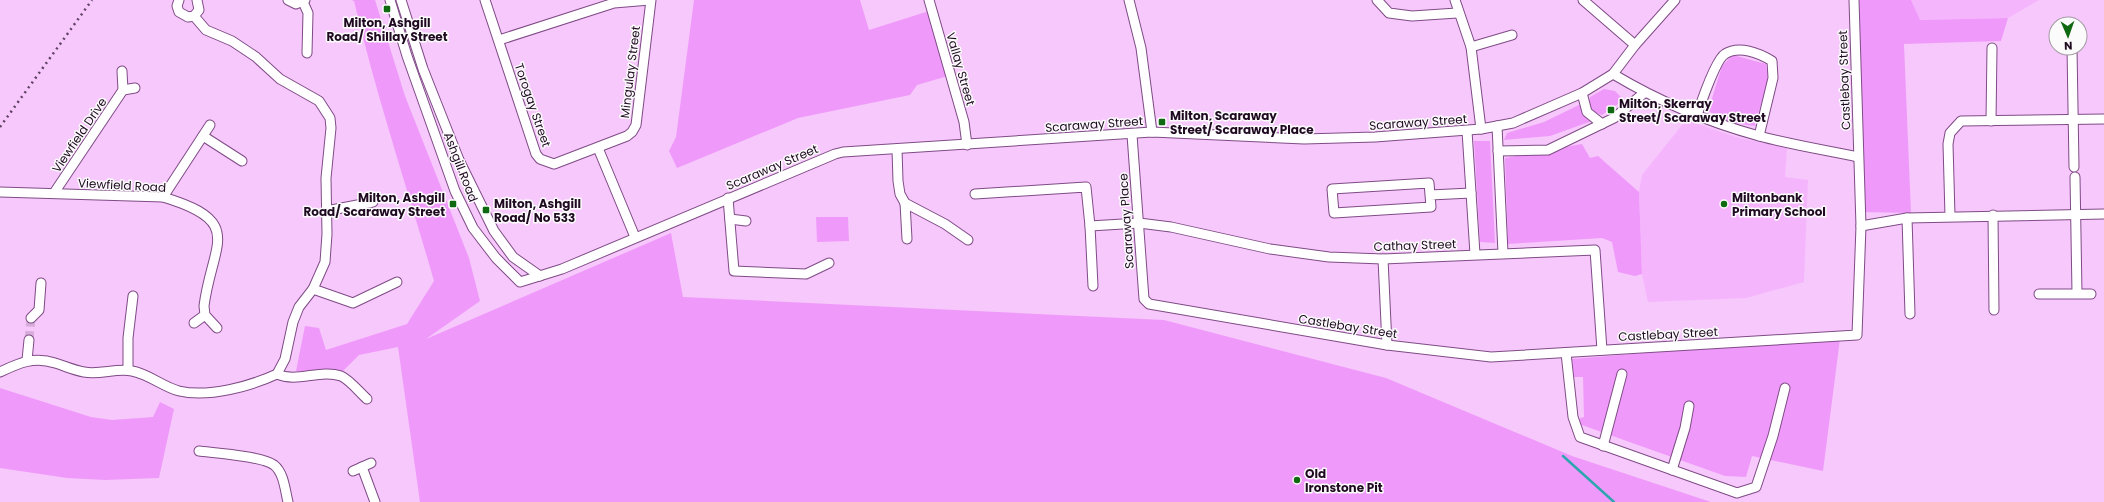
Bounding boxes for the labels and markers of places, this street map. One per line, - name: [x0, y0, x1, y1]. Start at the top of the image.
- marker: Milton, Ashgill Road/ Shillay Street: [382, 4, 392, 14]
- place label: Milton, Ashgill Road/ Shillay Street: [326, 14, 448, 45]
- place label: Milton, Skerray Street/ Scaraway Street: [1619, 95, 1766, 126]
- marker: Milton, Skerray Street/ Scaraway Street: [1606, 105, 1616, 115]
- place label: Milton, Scaraway Street/ Scaraway Place: [1170, 107, 1314, 138]
- marker: Milton, Scaraway Street/ Scaraway Place: [1157, 117, 1167, 127]
- place label: Milton, Ashgill Road/ Scaraway Street: [303, 189, 445, 220]
- place label: Miltonbank Primary School: [1732, 189, 1826, 220]
- place label: Milton, Ashgill Road/ No 533: [494, 195, 581, 226]
- marker: Milton, Ashgill Road/ Scaraway Street: [448, 199, 458, 209]
- marker: Miltonbank Primary School: [1719, 199, 1729, 209]
- marker: Milton, Ashgill Road/ No 533: [481, 205, 491, 215]
- place label: Old Ironstone Pit: [1305, 465, 1383, 496]
- marker: Old Ironstone Pit: [1292, 475, 1302, 485]

